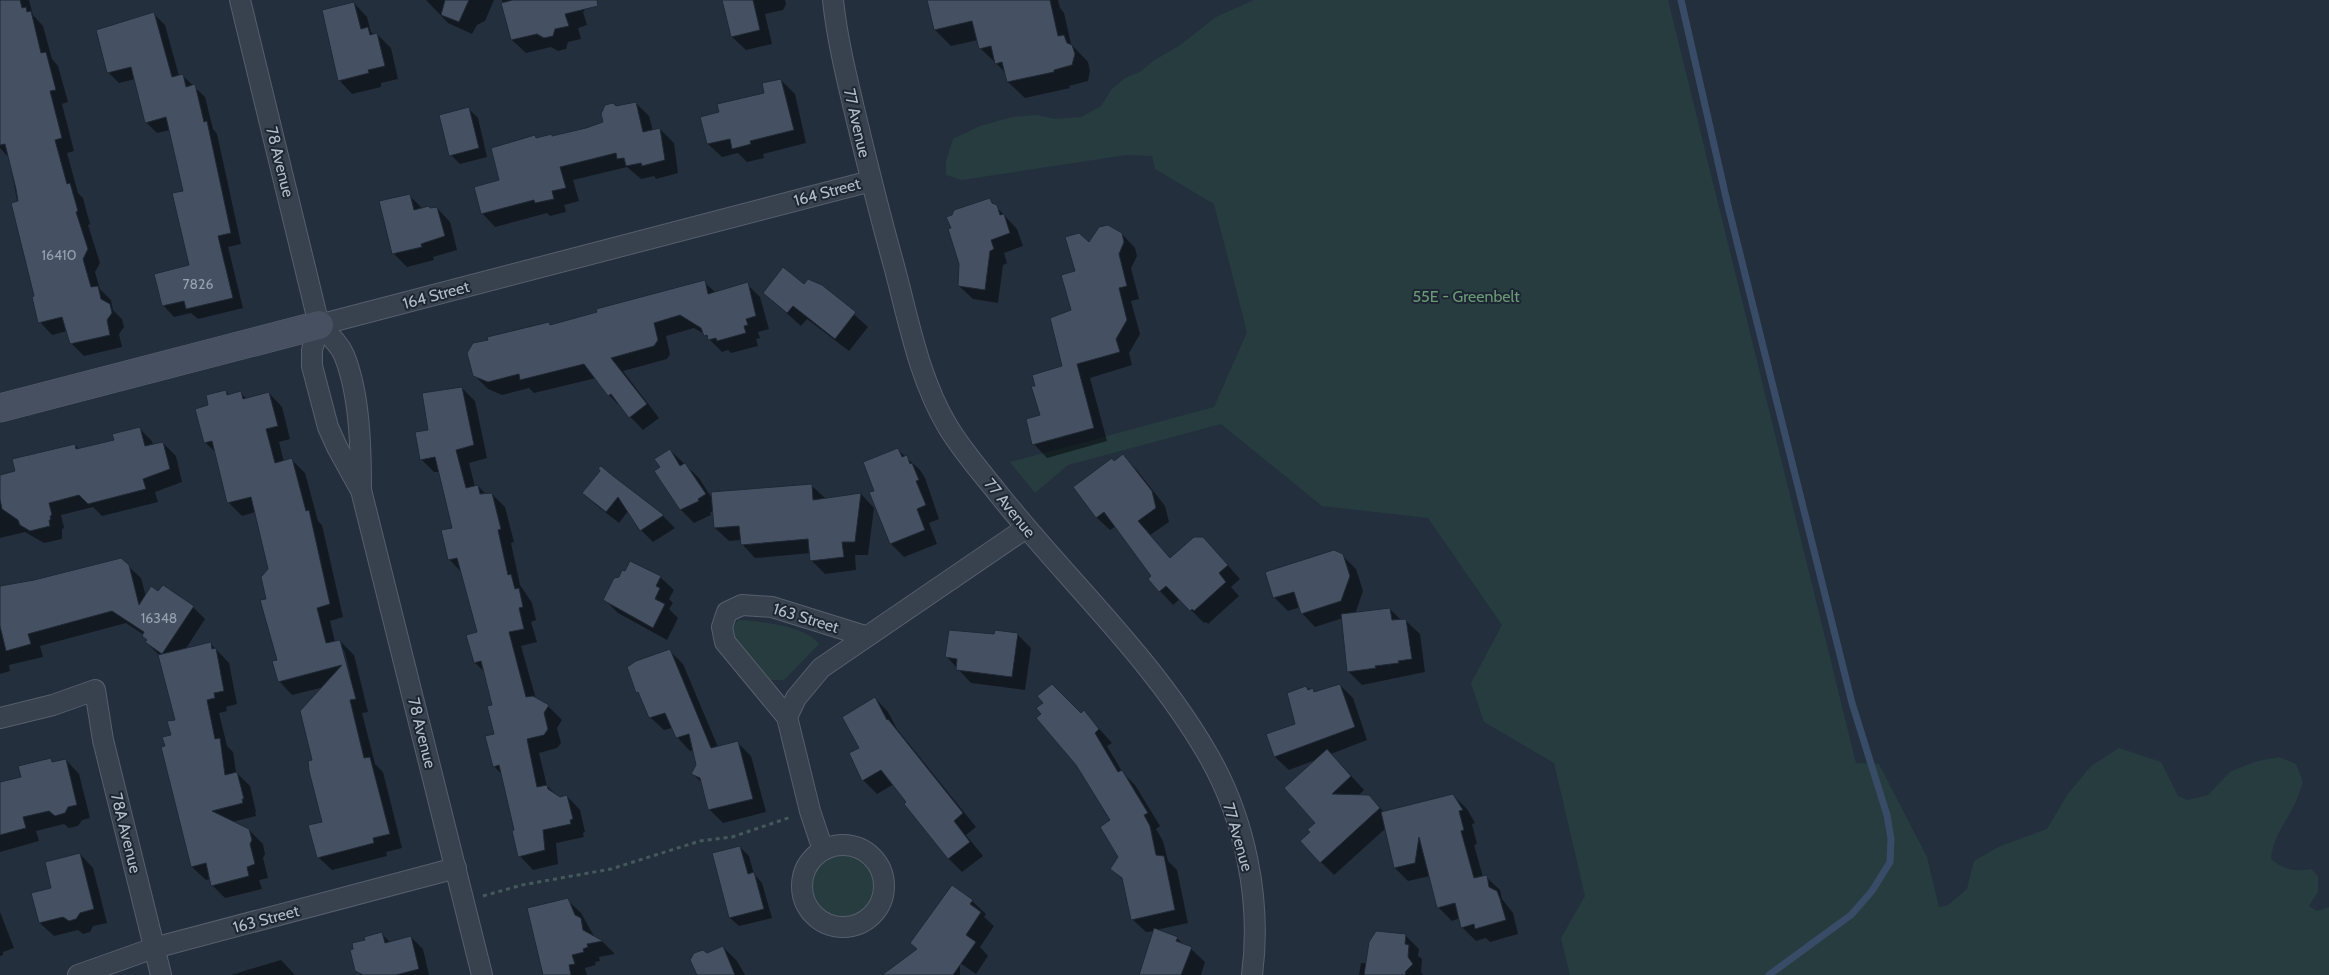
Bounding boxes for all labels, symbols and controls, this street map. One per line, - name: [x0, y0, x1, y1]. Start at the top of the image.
- street label: 77 Avenue: [840, 87, 874, 159]
- street label: 78 Avenue: [262, 125, 298, 199]
- street label: 164 Street: [792, 174, 863, 210]
- house number: 16410: [42, 246, 77, 264]
- house number: 7826: [183, 275, 213, 293]
- street label: 164 Street: [401, 277, 472, 313]
- park label: 55E - Greenbelt: [1412, 287, 1520, 306]
- street label: 77 Avenue: [980, 475, 1040, 541]
- street label: 163 Street: [771, 599, 842, 637]
- house number: 16348: [141, 609, 177, 627]
- street label: 78 Avenue: [404, 696, 440, 770]
- street label: 78A Avenue: [107, 791, 145, 875]
- street label: 77 Avenue: [1219, 801, 1257, 873]
- street label: 163 Street: [231, 901, 302, 937]

